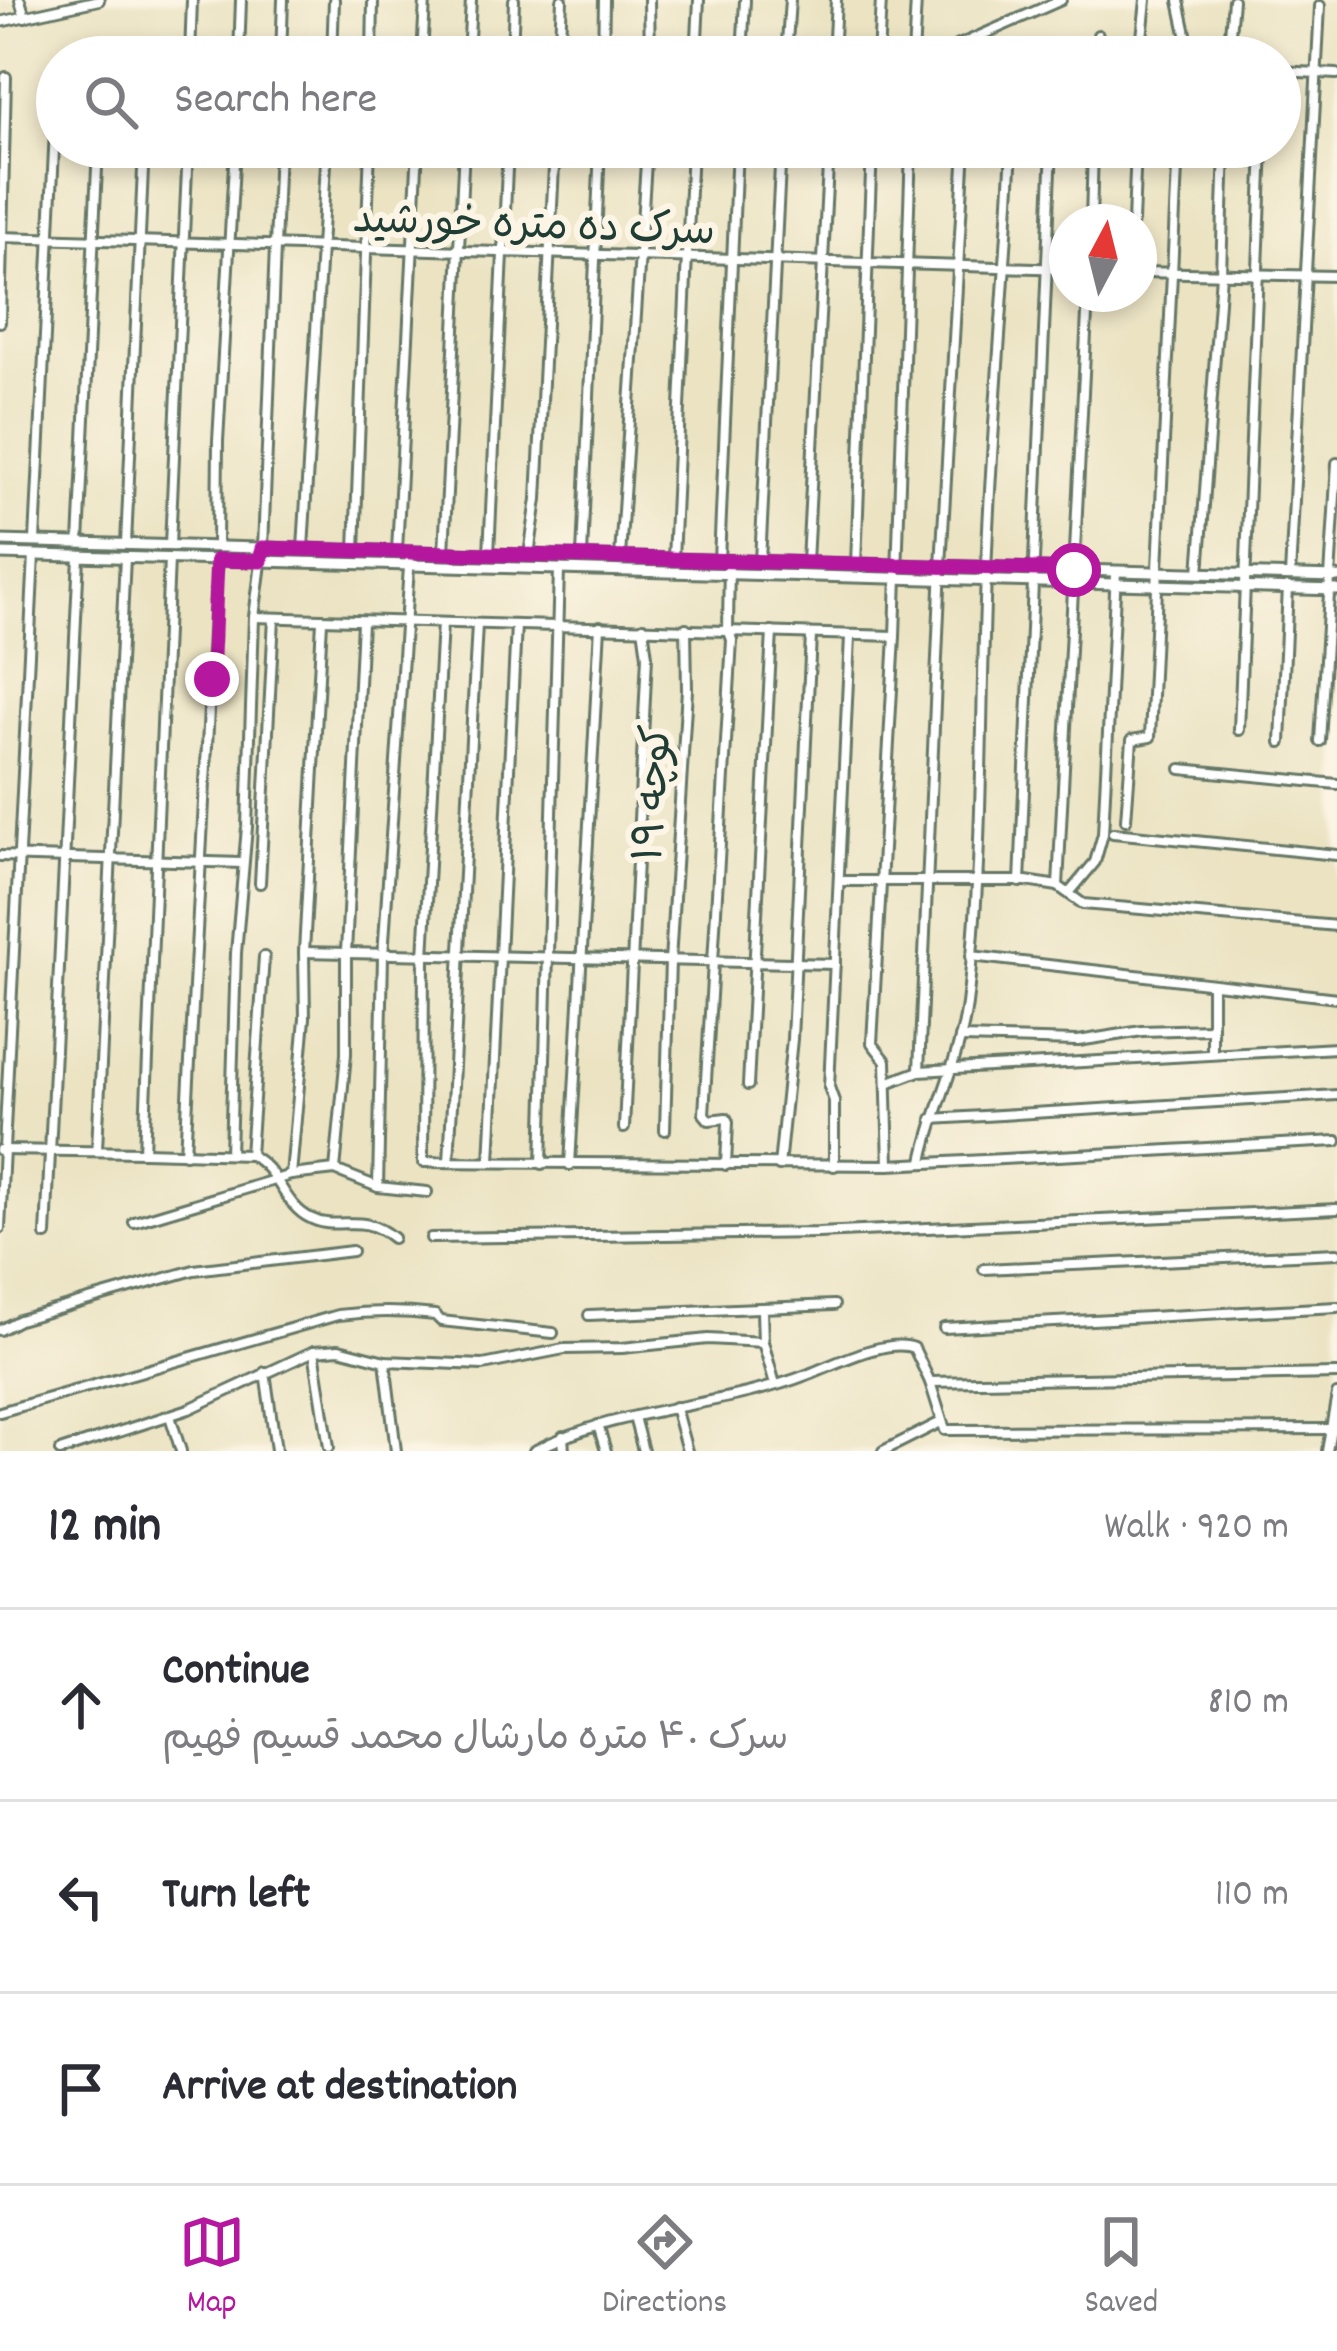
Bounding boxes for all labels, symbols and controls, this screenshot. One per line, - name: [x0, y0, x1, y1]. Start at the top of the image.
- search box: [36, 36, 1301, 168]
- icon: search: [78, 69, 144, 135]
- text: Search here: [174, 70, 377, 134]
- street label: سرک ده متره خورشید: [351, 193, 716, 265]
- north arrow: [1049, 204, 1157, 312]
- route start: [1047, 543, 1101, 597]
- route end: [185, 652, 239, 706]
- street label: کوچه ۱۹: [622, 723, 692, 864]
- text: 12 min: [48, 1493, 161, 1565]
- text: Walk · 920 m: [1104, 1502, 1289, 1557]
- text: Continue: [162, 1641, 310, 1705]
- icon: ahead: [48, 1672, 114, 1738]
- text: 810 m: [1208, 1677, 1289, 1732]
- text: سرک ۴۰ متره مارشال محمد قسیم فهیم: [162, 1713, 788, 1768]
- icon: left: [48, 1864, 114, 1930]
- text: Turn left: [162, 1865, 310, 1929]
- text: 110 m: [1215, 1869, 1289, 1924]
- icon: arrive: [48, 2056, 114, 2122]
- text: Arrive at destination: [162, 2057, 517, 2121]
- tab: Map: [179, 2209, 245, 2328]
- tab: Directions: [602, 2209, 727, 2328]
- tab: Saved: [1085, 2209, 1158, 2328]

